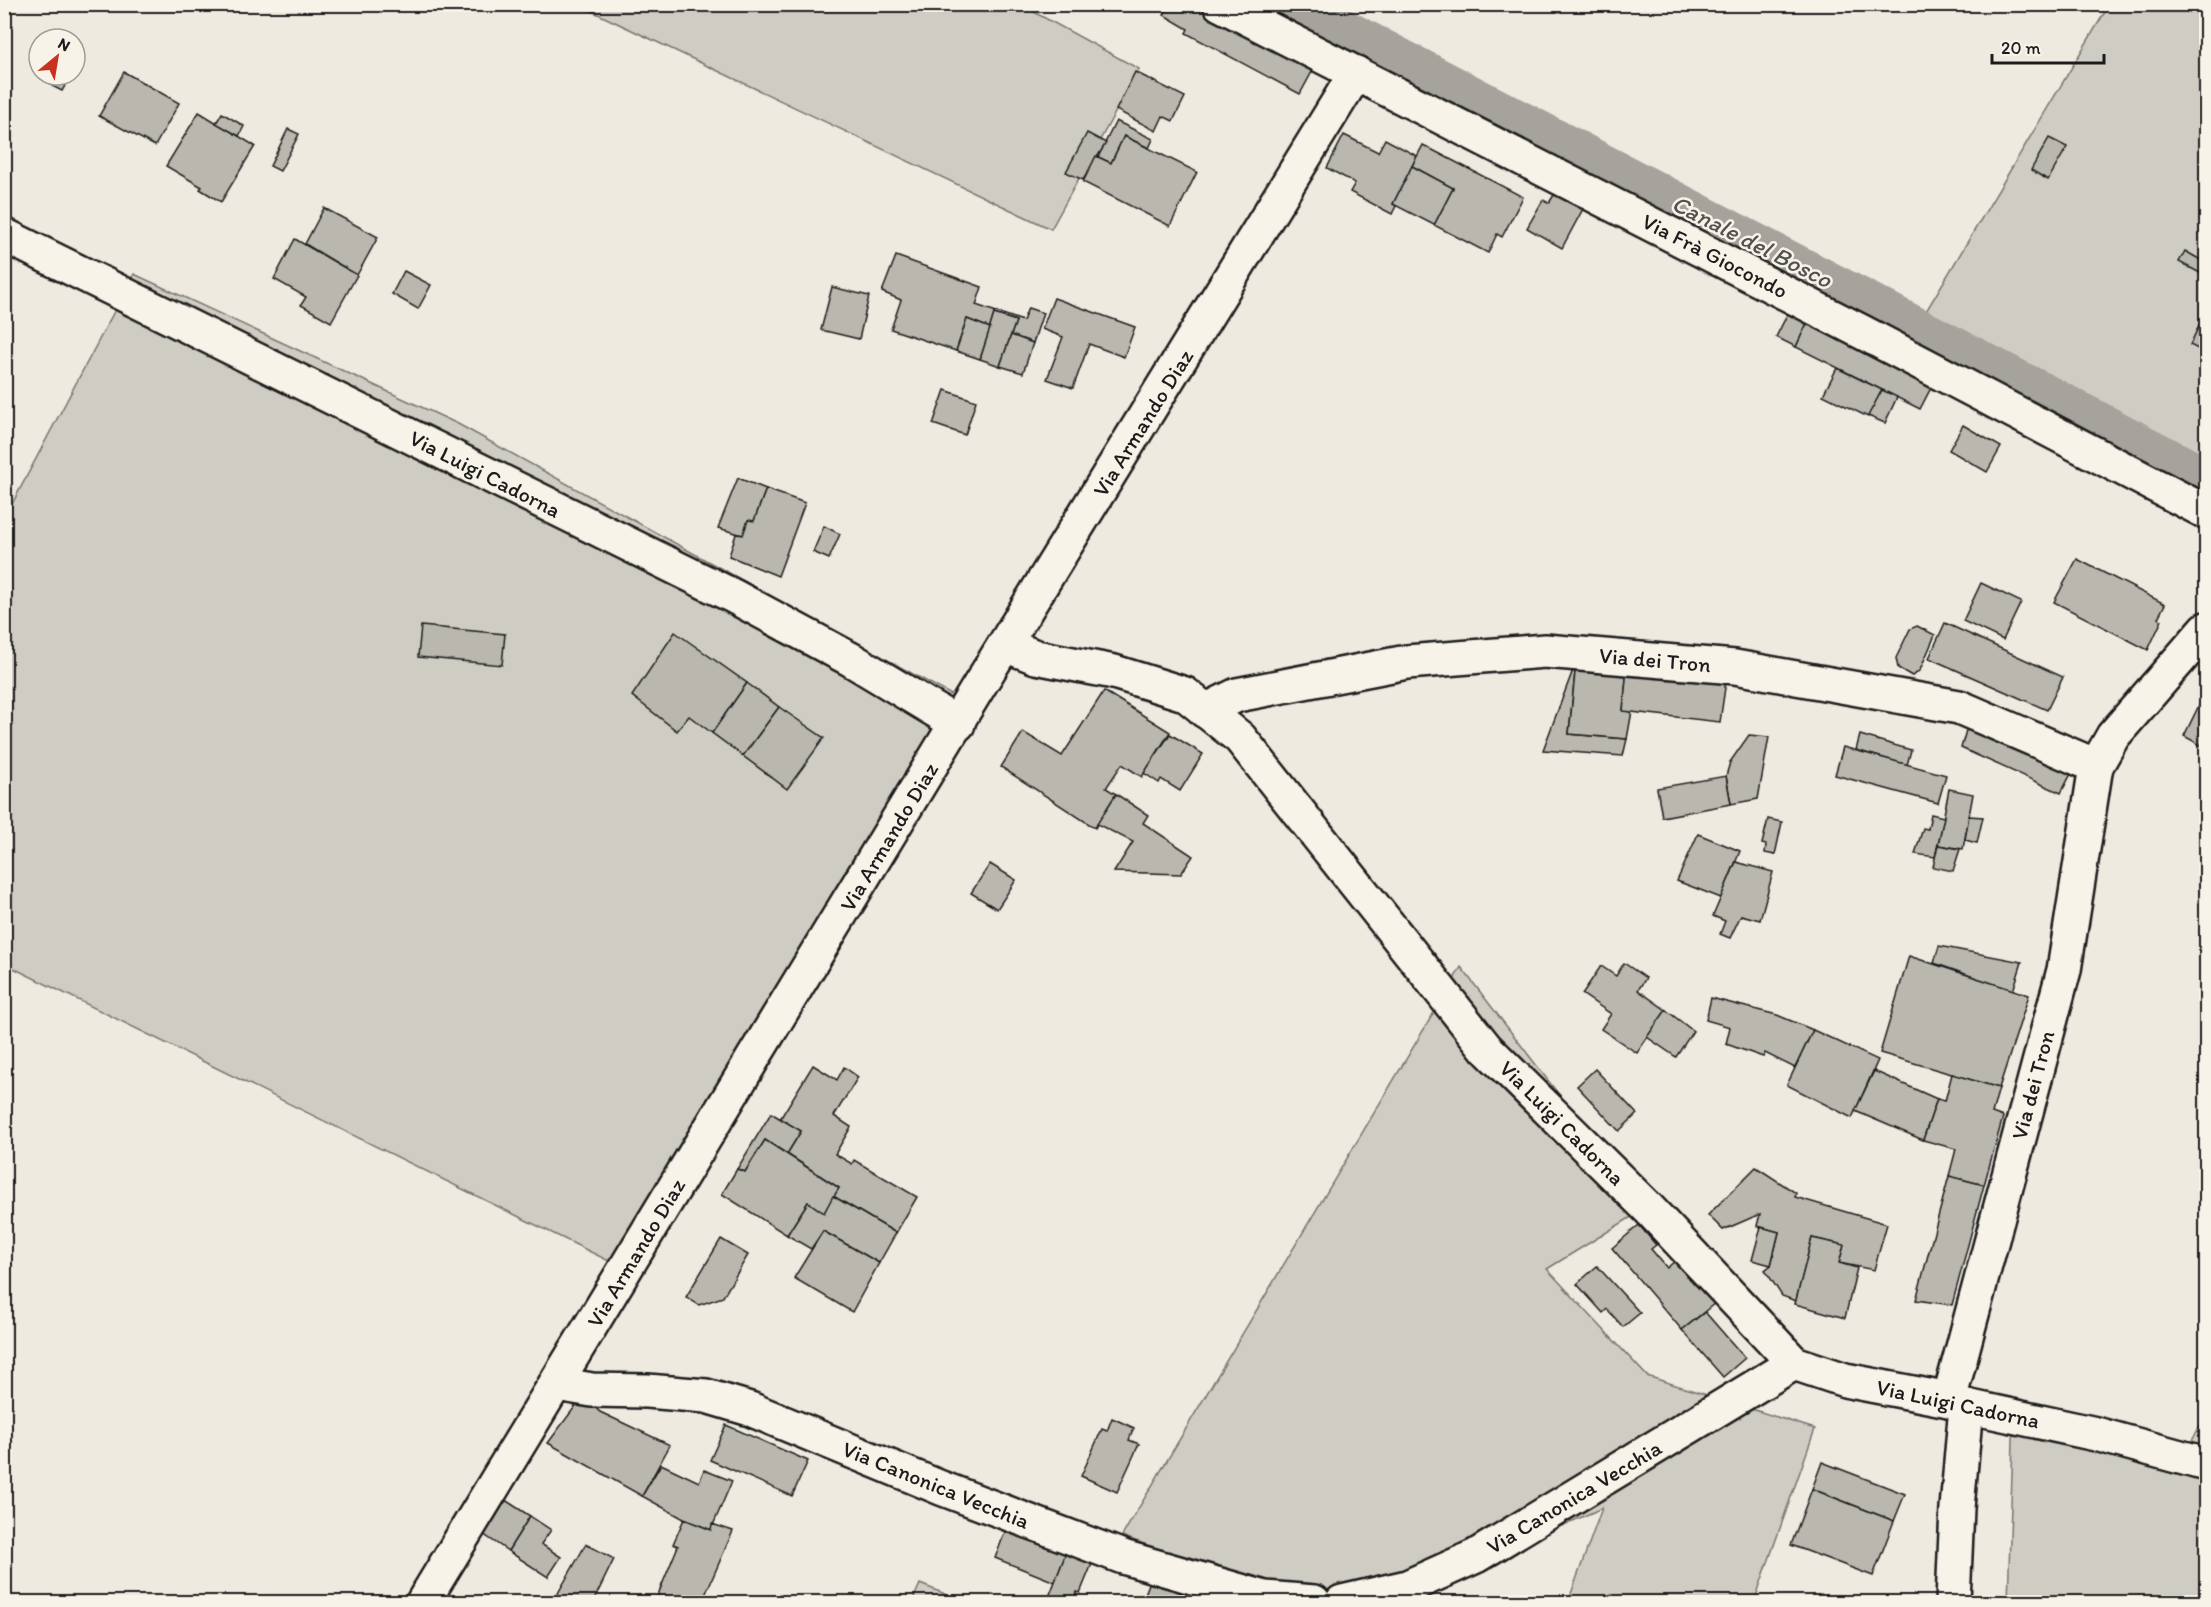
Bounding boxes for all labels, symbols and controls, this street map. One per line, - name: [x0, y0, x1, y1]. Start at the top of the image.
- north arrow: [27, 27, 87, 87]
- scale bar: [1992, 27, 2104, 65]
- text: N: [55, 34, 74, 55]
- text: 20 m: [2001, 37, 2041, 59]
- water label: Canale del Bosco: [1667, 188, 1838, 294]
- street label: Via Frà Giocondo: [1638, 208, 1792, 304]
- street label: Via Armando Diaz: [1087, 344, 1199, 502]
- street label: Via Luigi Cadorna: [405, 424, 565, 524]
- street label: Via dei Tron: [1598, 642, 1712, 678]
- street label: Via Armando Diaz: [834, 758, 944, 916]
- street label: Via dei Tron: [2005, 1027, 2061, 1143]
- street label: Via Luigi Cadorna: [1494, 1055, 1630, 1191]
- street label: Via Armando Diaz: [581, 1174, 691, 1332]
- street label: Via Luigi Cadorna: [1874, 1374, 2042, 1434]
- street label: Via Canonica Vecchia: [1482, 1434, 1667, 1560]
- street label: Via Canonica Vecchia: [839, 1435, 1034, 1535]

